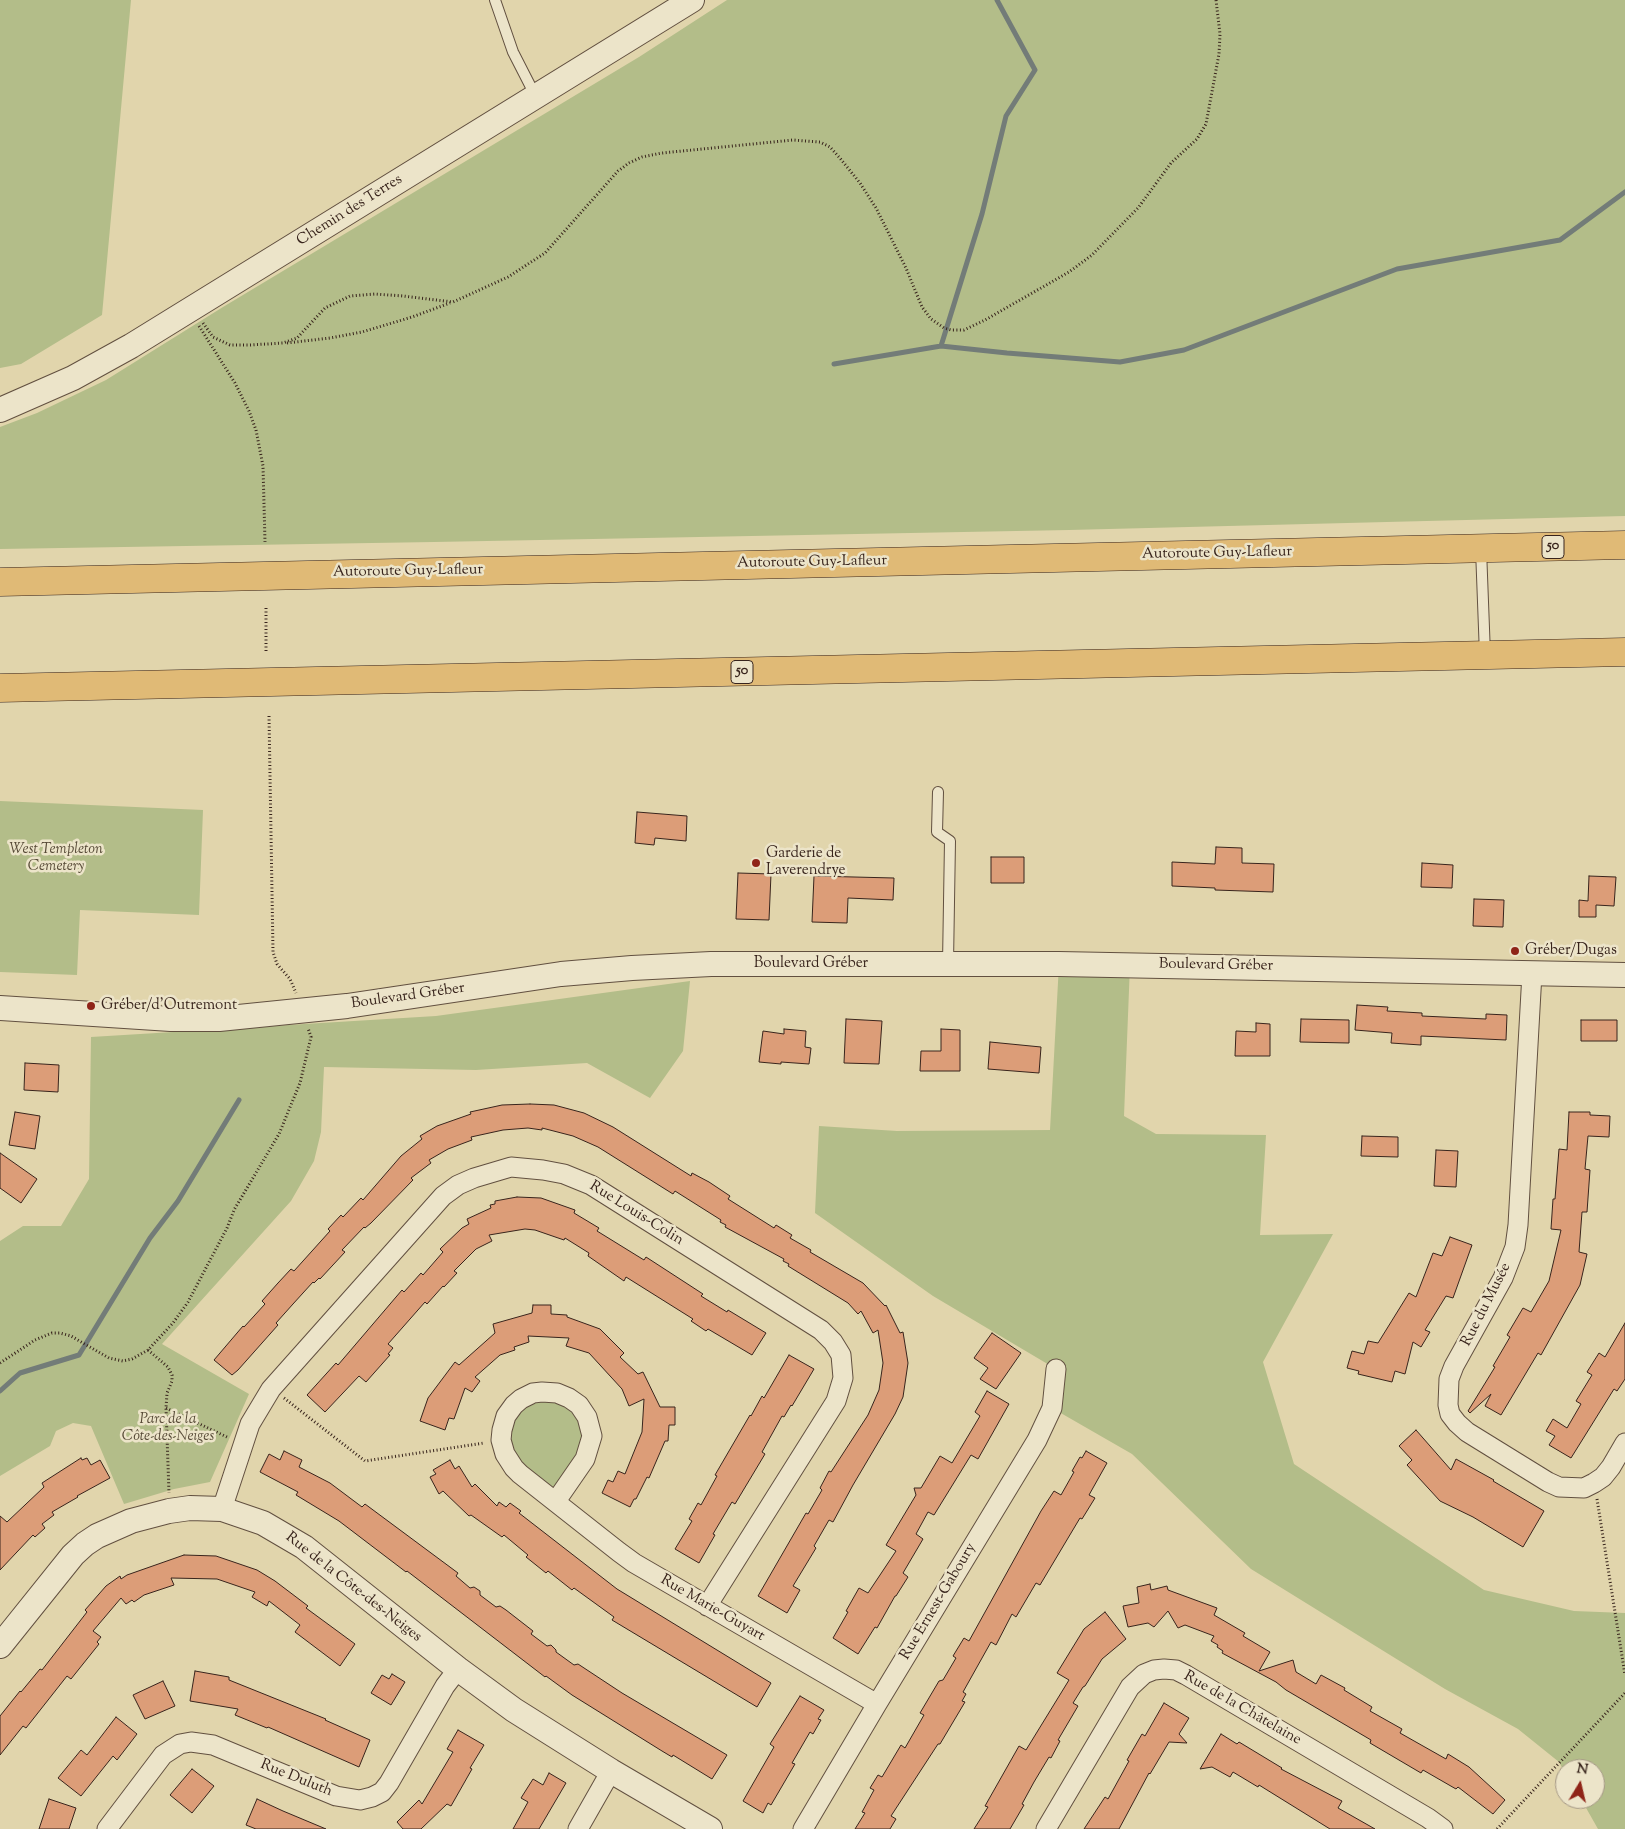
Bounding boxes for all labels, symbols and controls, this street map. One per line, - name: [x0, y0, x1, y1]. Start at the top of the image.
- street label: Chemin des Terres: [294, 171, 406, 251]
- road number: 50: [1542, 536, 1564, 558]
- street label: Autoroute Guy-Lafleur: [1142, 544, 1292, 564]
- street label: Autoroute Guy-Lafleur: [737, 553, 887, 573]
- street label: Autoroute Guy-Lafleur: [333, 562, 483, 582]
- road number: 50: [731, 660, 753, 684]
- park label: West Templeton Cemetery: [9, 841, 103, 876]
- place label: Garderie de Laverendrye: [766, 845, 846, 880]
- marker: Garderie de Laverendrye: [750, 857, 762, 869]
- place label: Gréber/Dugas: [1525, 942, 1617, 960]
- marker: Gréber/Dugas: [1509, 945, 1521, 957]
- street label: Boulevard Gréber: [754, 955, 868, 973]
- street label: Boulevard Gréber: [1159, 956, 1273, 976]
- street label: Boulevard Gréber: [350, 980, 466, 1014]
- place label: Gréber/d'Outremont: [101, 997, 237, 1015]
- marker: Gréber/d'Outremont: [85, 1000, 97, 1012]
- street label: Rue Louis-Colin: [586, 1178, 686, 1250]
- street label: Rue du Musée: [1458, 1260, 1516, 1350]
- park label: Parc de la Côte-des-Neiges: [122, 1411, 214, 1446]
- street label: Rue de la Côte-des-Neiges: [281, 1529, 425, 1647]
- street label: Rue Ernest-Gaboury: [897, 1540, 981, 1664]
- street label: Rue Marie-Guyart: [657, 1572, 767, 1646]
- street label: Rue de la Châtelaine: [1180, 1668, 1304, 1750]
- street label: Rue Duluth: [257, 1756, 335, 1802]
- north arrow: [1555, 1759, 1605, 1809]
- text: N: [1575, 1759, 1589, 1781]

